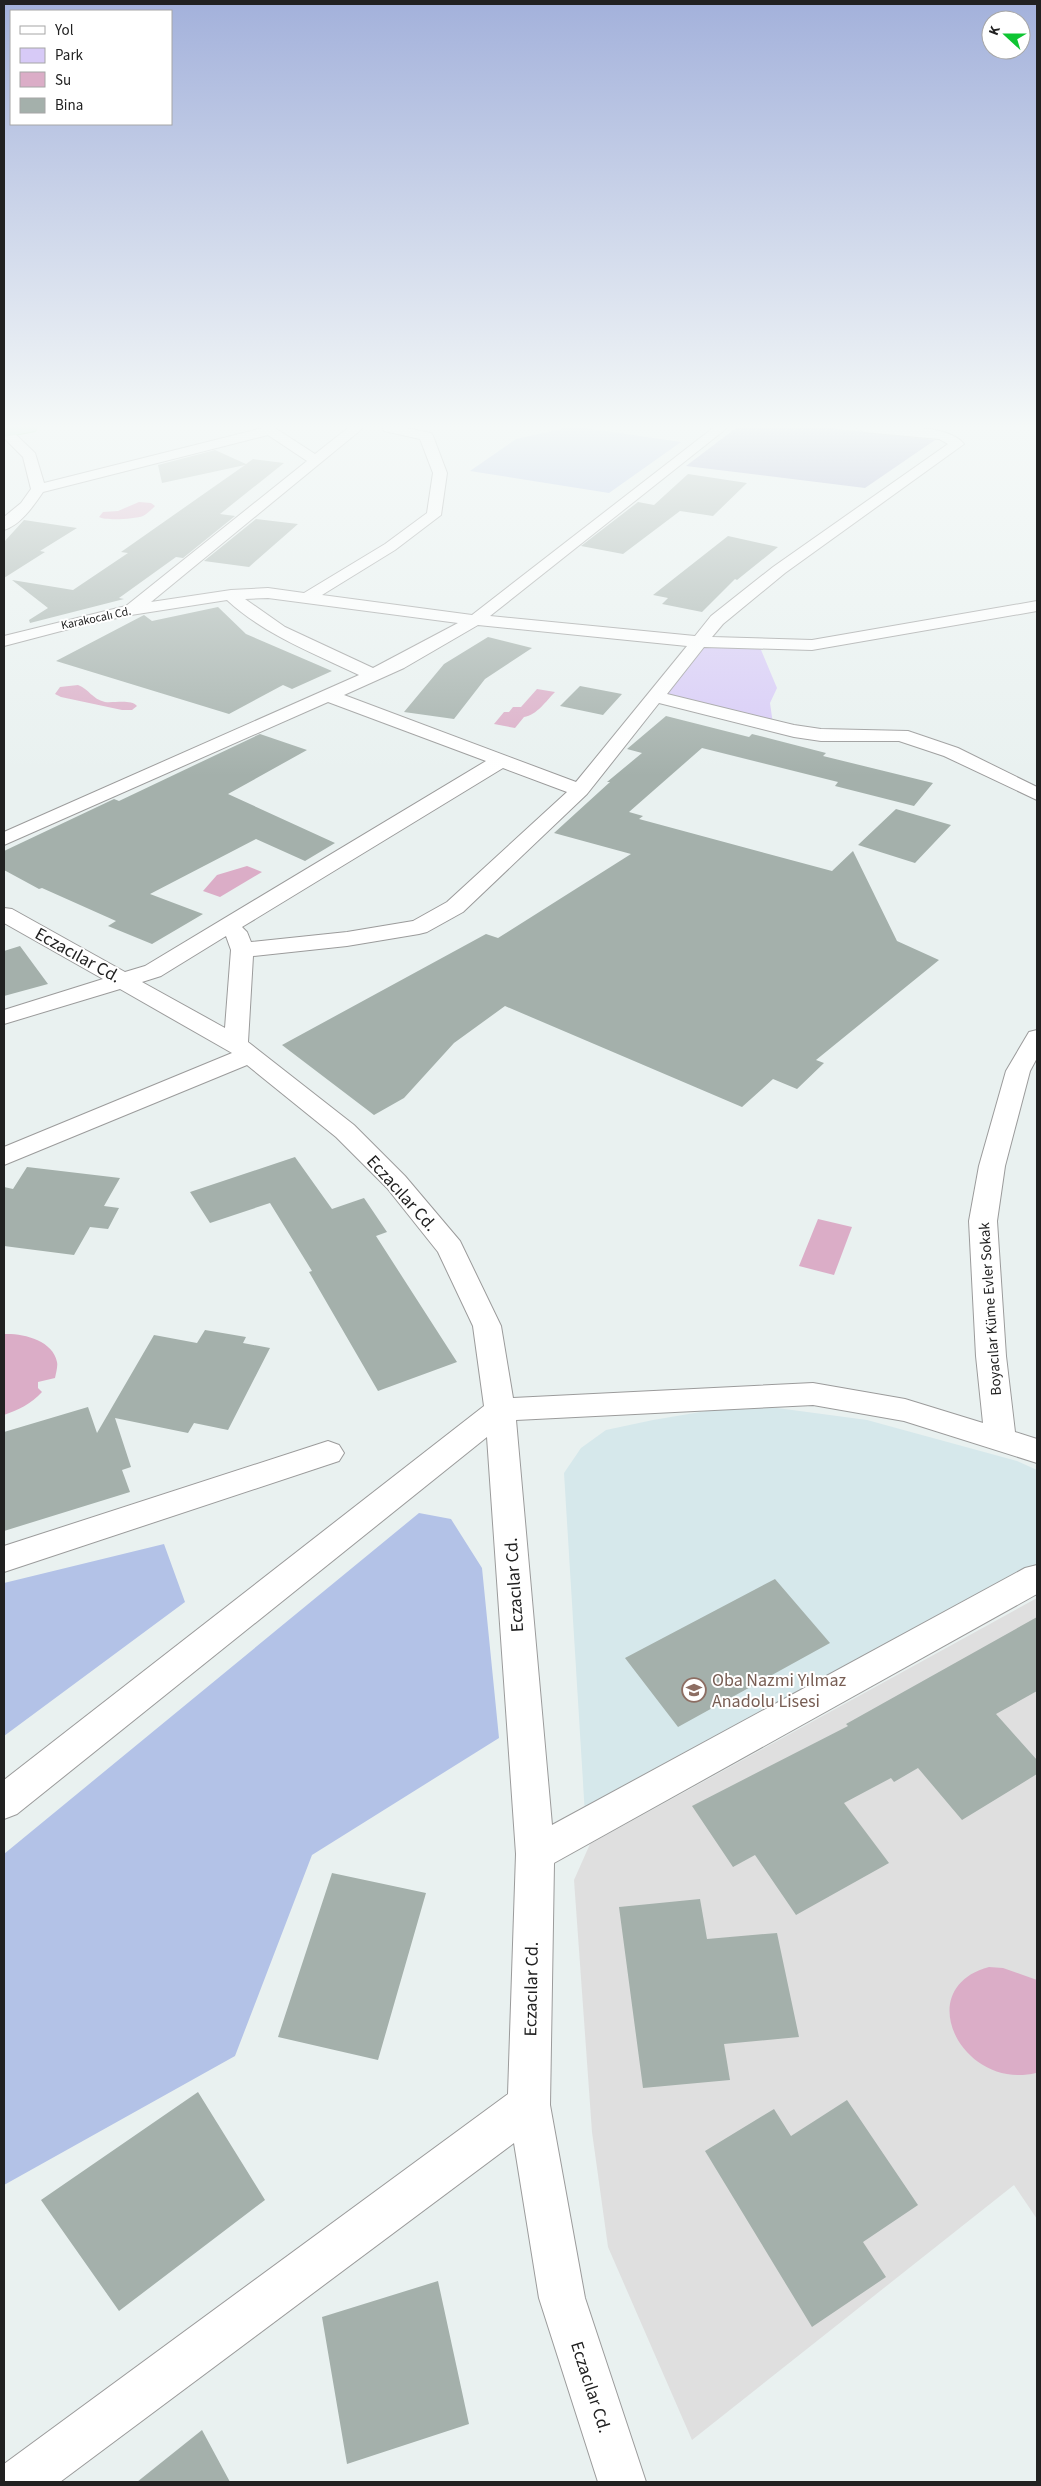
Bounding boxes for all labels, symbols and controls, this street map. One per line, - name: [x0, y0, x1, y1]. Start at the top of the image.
- legend: [10, 10, 172, 125]
- north arrow: [981, 10, 1031, 60]
- text: Yol: [54, 20, 74, 41]
- text: K: [984, 23, 1006, 38]
- text: Park: [55, 45, 84, 66]
- text: Su: [55, 70, 71, 91]
- text: Bina: [55, 95, 83, 116]
- street label: Karakocalı Cd.: [59, 603, 133, 634]
- street label: Eczacılar Cd.: [30, 922, 125, 989]
- street label: Eczacılar Cd.: [361, 1150, 443, 1237]
- street label: Boyacılar Küme Evler Sokak: [974, 1221, 1007, 1396]
- street label: Eczacılar Cd.: [499, 1537, 530, 1633]
- place label: Oba Nazmi Yılmaz Anadolu Lisesi: [712, 1668, 847, 1714]
- school or university icon: Oba Nazmi Yılmaz Anadolu Lisesi: [681, 1677, 707, 1703]
- street label: Eczacılar Cd.: [518, 1941, 545, 2037]
- street label: Eczacılar Cd.: [564, 2338, 617, 2436]

